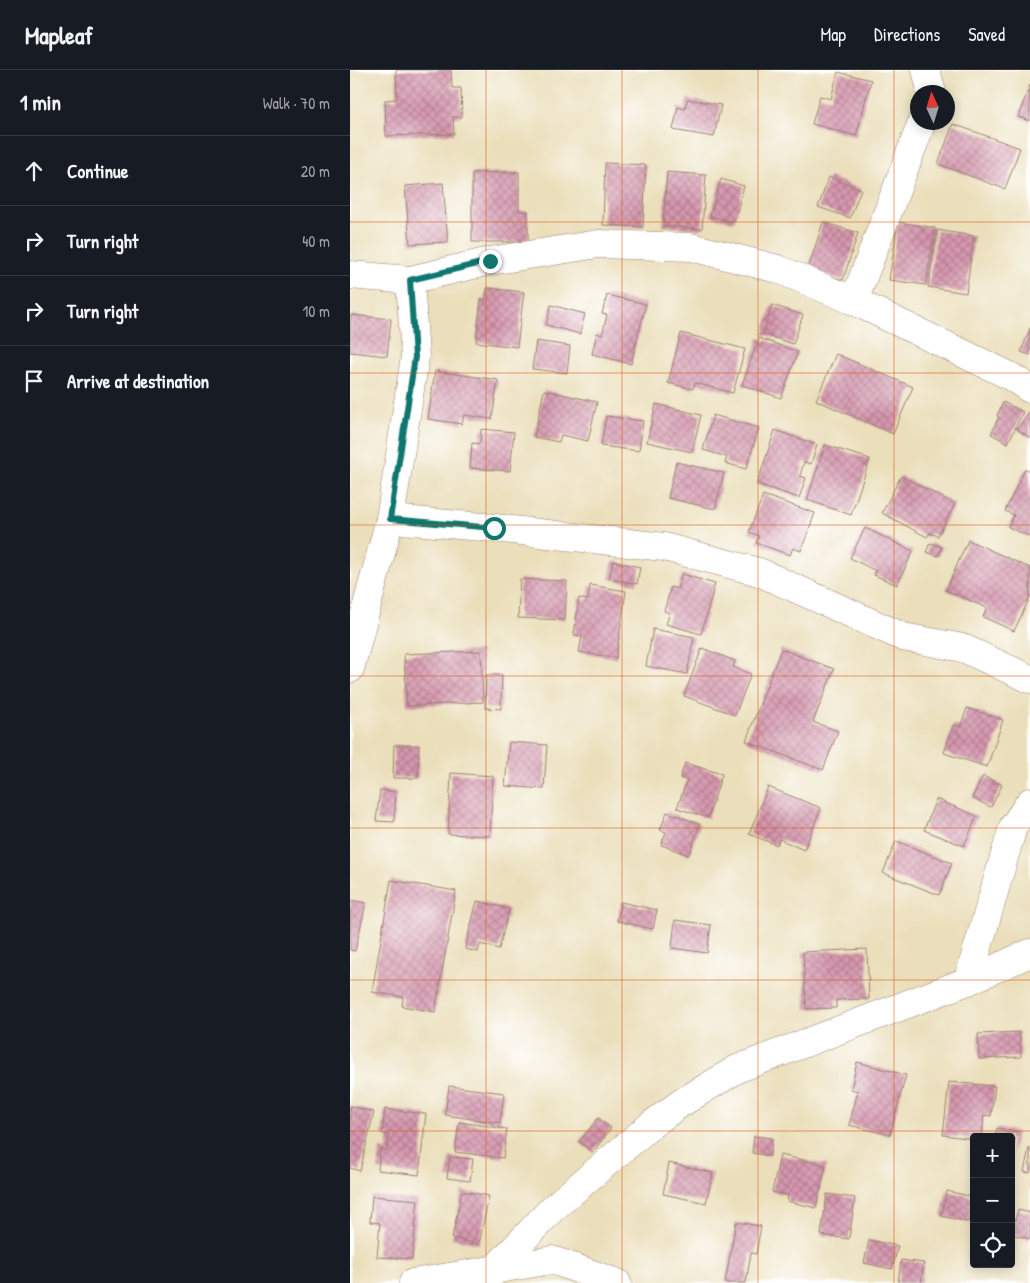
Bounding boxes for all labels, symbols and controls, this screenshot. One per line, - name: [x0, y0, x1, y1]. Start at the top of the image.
- text: Mapleaf: [25, 19, 93, 51]
- text: Map: [821, 22, 846, 47]
- text: Directions: [874, 22, 940, 47]
- text: Saved: [968, 22, 1005, 47]
- north arrow: [910, 85, 955, 130]
- text: 1 min: [20, 88, 61, 117]
- text: Walk · 70 m: [263, 92, 330, 114]
- icon: ahead: [20, 157, 48, 185]
- text: Continue: [67, 158, 128, 184]
- text: 20 m: [301, 160, 330, 182]
- icon: right: [20, 227, 48, 255]
- text: Turn right: [67, 228, 138, 254]
- text: 40 m: [302, 230, 330, 252]
- route end: [479, 250, 502, 273]
- icon: right: [20, 297, 48, 325]
- text: Turn right: [67, 298, 138, 324]
- text: 10 m: [302, 300, 330, 322]
- icon: arrive: [20, 367, 48, 395]
- text: Arrive at destination: [67, 368, 209, 394]
- route start: [483, 517, 506, 540]
- map controls: [970, 1133, 1015, 1268]
- button: +: [970, 1133, 1015, 1178]
- button: −: [970, 1178, 1015, 1223]
- button: locate: [970, 1223, 1015, 1268]

